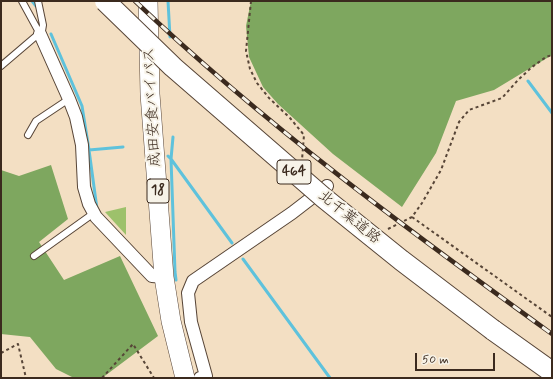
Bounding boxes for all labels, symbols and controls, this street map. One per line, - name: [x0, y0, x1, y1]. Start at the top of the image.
- street label: 成田安食バイパス: [141, 47, 165, 167]
- road number: 464: [277, 160, 311, 184]
- road number: 18: [147, 179, 169, 203]
- street label: 北千葉道路: [314, 187, 384, 249]
- scale bar: [417, 345, 497, 371]
- text: 50 m: [422, 352, 449, 368]

